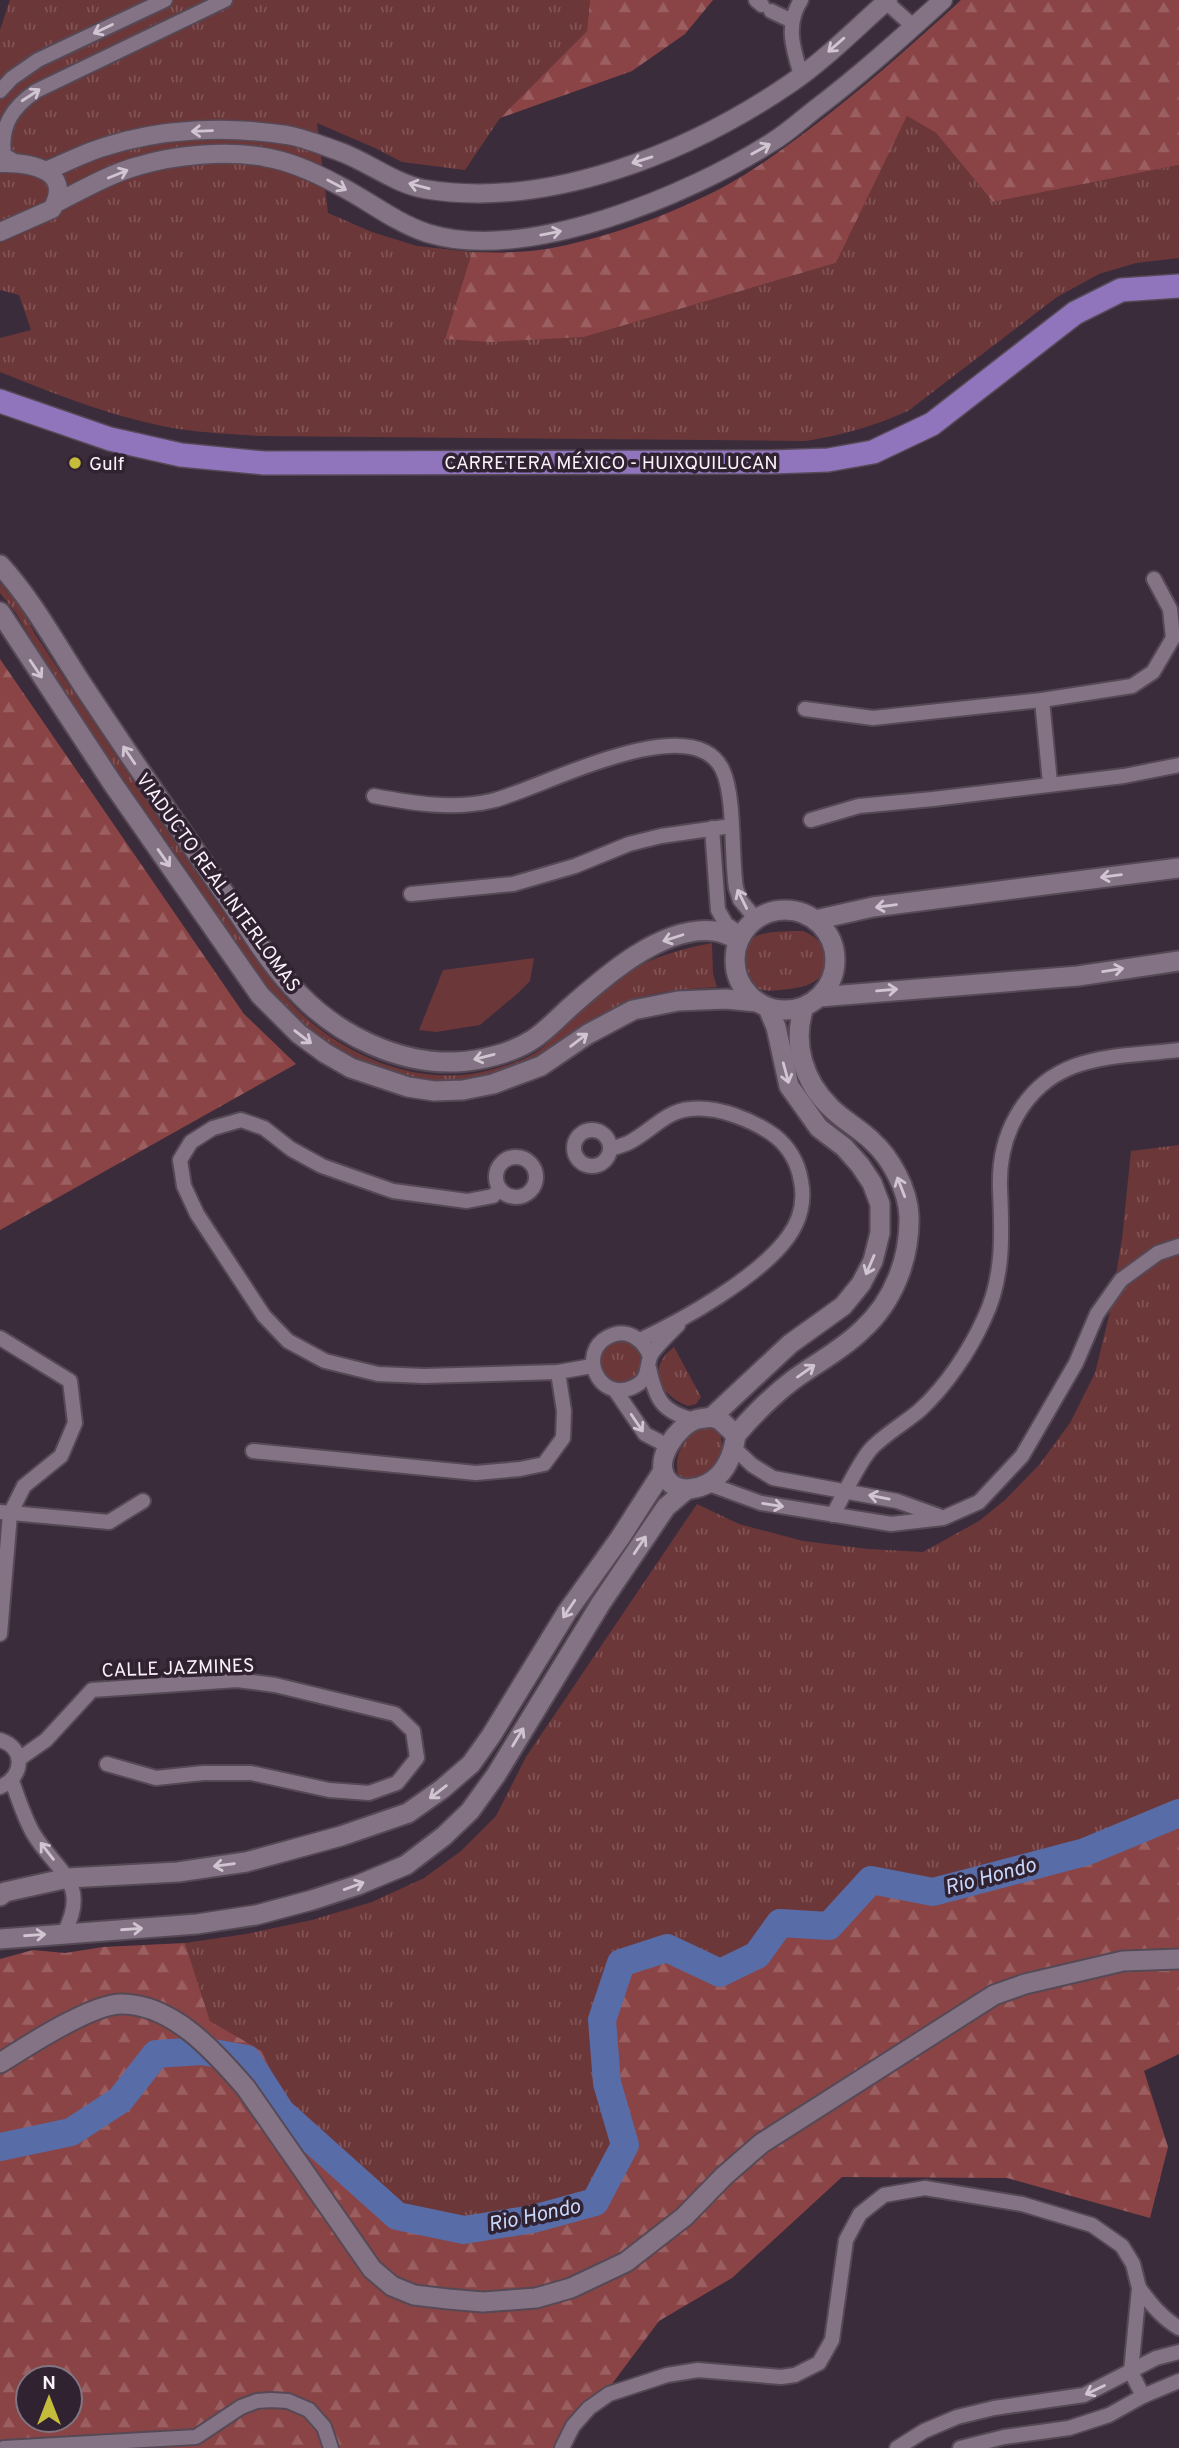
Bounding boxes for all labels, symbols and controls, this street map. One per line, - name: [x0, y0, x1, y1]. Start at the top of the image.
- one-way arrow: [93, 23, 114, 37]
- one-way arrow: [828, 37, 846, 53]
- one-way arrow: [21, 88, 40, 103]
- one-way arrow: [191, 124, 214, 137]
- one-way arrow: [750, 141, 771, 155]
- one-way arrow: [631, 155, 653, 168]
- one-way arrow: [106, 167, 128, 180]
- one-way arrow: [326, 179, 347, 192]
- one-way arrow: [409, 179, 431, 192]
- one-way arrow: [539, 226, 562, 240]
- street label: CARRETERA MÉXICO - HUIXQUILUCAN: [444, 451, 778, 476]
- place label: Gulf: [89, 453, 125, 477]
- marker: Gulf: [67, 455, 83, 471]
- one-way arrow: [30, 659, 44, 679]
- one-way arrow: [122, 746, 136, 766]
- street label: VIADUCTO REAL INTERLOMAS: [130, 769, 305, 997]
- one-way arrow: [157, 848, 171, 867]
- one-way arrow: [1100, 870, 1123, 883]
- one-way arrow: [734, 889, 748, 910]
- one-way arrow: [875, 899, 898, 912]
- one-way arrow: [663, 933, 685, 946]
- one-way arrow: [1102, 964, 1124, 977]
- one-way arrow: [875, 984, 898, 997]
- one-way arrow: [293, 1029, 311, 1044]
- one-way arrow: [569, 1033, 588, 1048]
- one-way arrow: [473, 1052, 495, 1065]
- one-way arrow: [780, 1061, 793, 1084]
- one-way arrow: [894, 1177, 906, 1198]
- one-way arrow: [863, 1254, 876, 1275]
- one-way arrow: [796, 1364, 815, 1379]
- one-way arrow: [630, 1413, 644, 1432]
- one-way arrow: [868, 1490, 890, 1503]
- one-way arrow: [761, 1499, 784, 1512]
- one-way arrow: [633, 1536, 647, 1555]
- one-way arrow: [562, 1599, 577, 1618]
- street label: CALLE JAZMINES: [101, 1654, 255, 1684]
- one-way arrow: [512, 1728, 526, 1748]
- one-way arrow: [428, 1784, 447, 1799]
- one-way arrow: [40, 1842, 55, 1861]
- water label: Rio Hondo: [942, 1852, 1040, 1903]
- one-way arrow: [213, 1859, 236, 1872]
- one-way arrow: [343, 1879, 365, 1891]
- one-way arrow: [120, 1922, 143, 1935]
- one-way arrow: [23, 1929, 46, 1942]
- water label: Rio Hondo: [486, 2193, 584, 2239]
- north arrow: [14, 2364, 84, 2434]
- text: N: [42, 2372, 56, 2396]
- one-way arrow: [1085, 2384, 1106, 2397]

